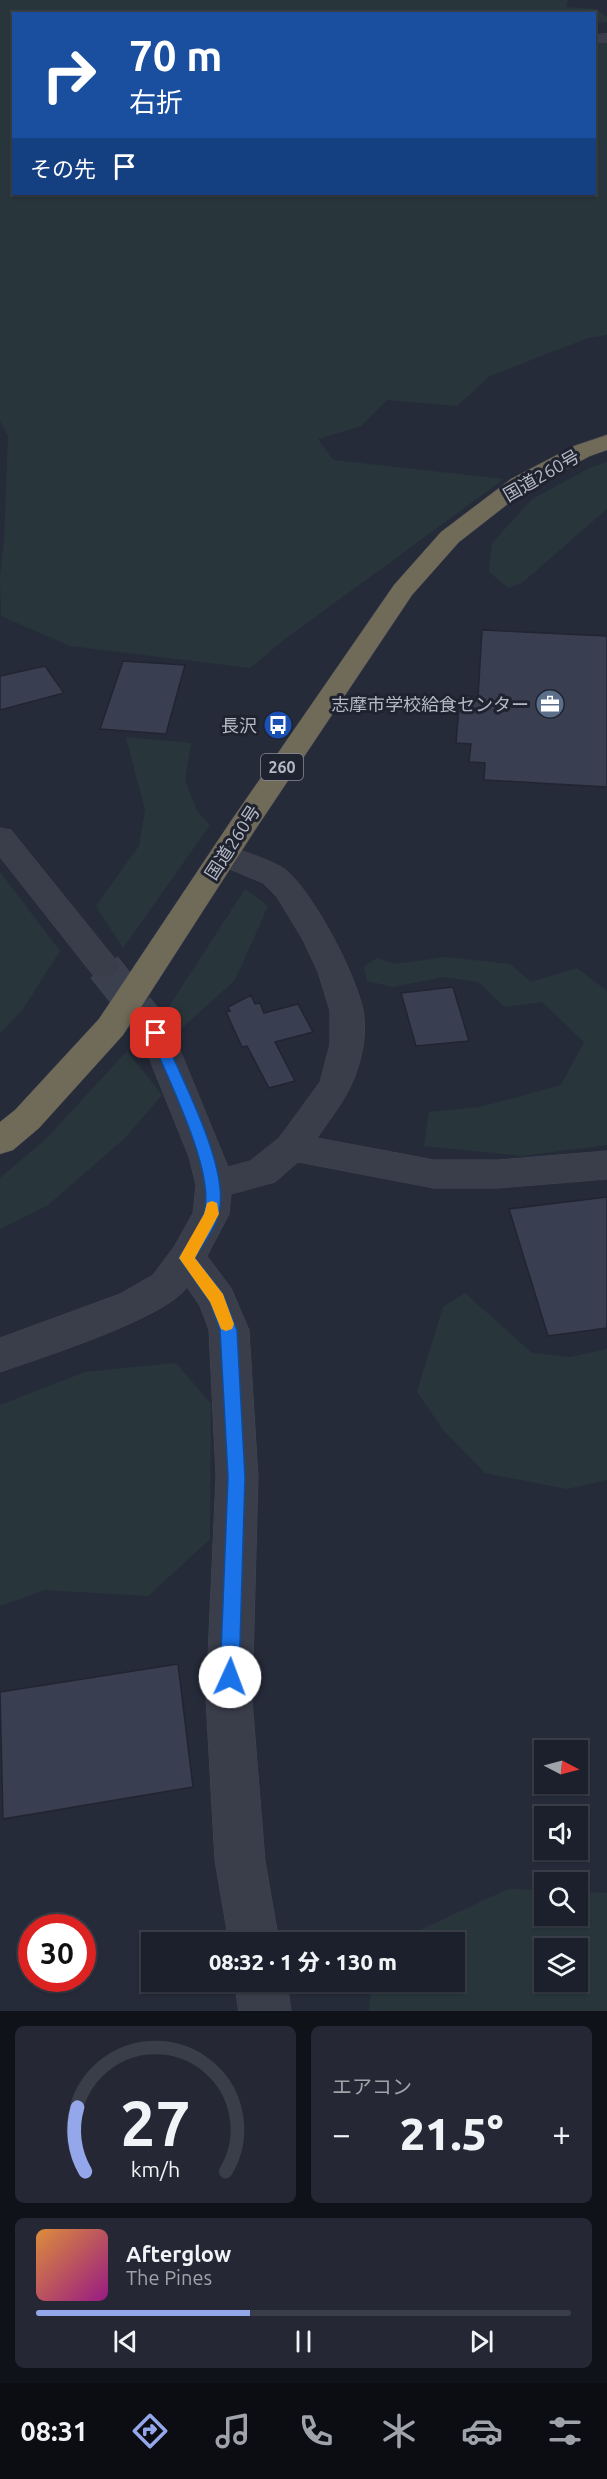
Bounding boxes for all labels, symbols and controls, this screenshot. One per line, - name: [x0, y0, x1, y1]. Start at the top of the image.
- text: 70 m: [129, 32, 223, 79]
- icon: right: [30, 36, 108, 114]
- text: 右折: [129, 87, 183, 117]
- icon: arrive: [108, 150, 141, 183]
- text: その先: [30, 156, 96, 181]
- street label: 国道260号: [499, 445, 583, 505]
- office icon: 志摩市学校給食センター: [534, 688, 566, 720]
- place label: 志摩市学校給食センター: [331, 694, 529, 714]
- bus stop icon: 長沢: [262, 709, 294, 741]
- place label: 長沢: [221, 715, 257, 735]
- road number: 260: [261, 754, 303, 780]
- street label: 国道260号: [201, 801, 263, 883]
- pin: [130, 1007, 181, 1058]
- icon: arrive: [139, 1016, 172, 1049]
- position arrow: [198, 1645, 262, 1709]
- north arrow: [534, 1740, 588, 1794]
- map controls: [534, 1740, 588, 1992]
- button: sound: [534, 1806, 588, 1860]
- button: search: [534, 1872, 588, 1926]
- speed limit sign: 30: [18, 1914, 96, 1992]
- button: layers: [534, 1938, 588, 1992]
- text: 08:32 · 1 分 · 130 m: [209, 1949, 397, 1974]
- text: エアコン: [332, 2075, 412, 2098]
- text: 27: [120, 2088, 191, 2158]
- text: 21.5°: [400, 2108, 503, 2159]
- text: −: [332, 2115, 351, 2152]
- text: +: [552, 2115, 571, 2152]
- text: km/h: [131, 2157, 180, 2181]
- text: Afterglow: [126, 2241, 231, 2266]
- text: The Pines: [126, 2266, 212, 2289]
- icon: previous: [109, 2325, 142, 2358]
- icon: pause: [287, 2325, 320, 2358]
- icon: next: [465, 2325, 498, 2358]
- icon: directions: [129, 2410, 171, 2452]
- icon: music: [212, 2410, 254, 2452]
- icon: phone: [295, 2410, 337, 2452]
- icon: climate: [378, 2410, 420, 2452]
- icon: car: [461, 2410, 503, 2452]
- icon: filters: [544, 2410, 586, 2452]
- text: 08:31: [21, 2416, 88, 2446]

